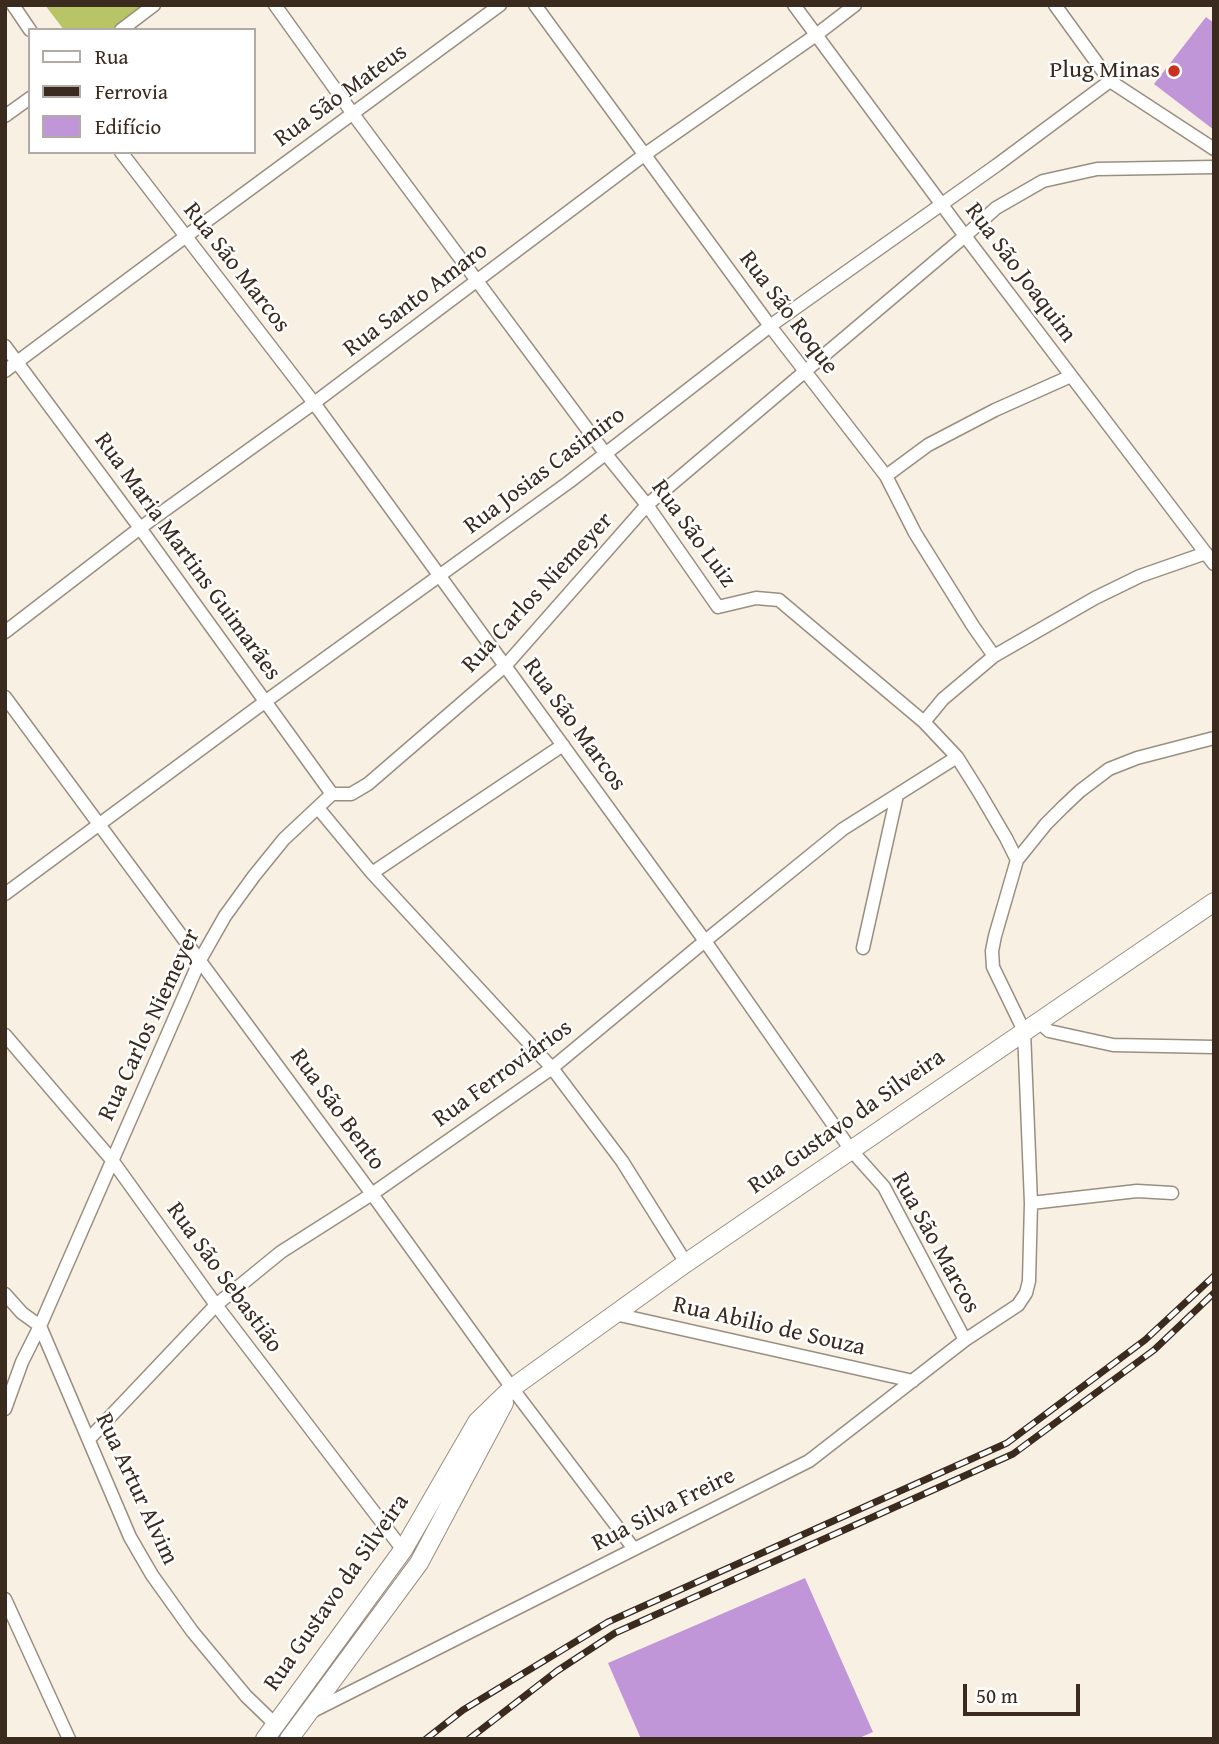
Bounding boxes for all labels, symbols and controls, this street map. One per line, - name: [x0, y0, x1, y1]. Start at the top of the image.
- legend: [28, 28, 256, 154]
- street label: Rua São Mateus: [269, 38, 413, 154]
- text: Rua: [95, 41, 128, 72]
- place label: Plug Minas: [1049, 57, 1160, 85]
- marker: Plug Minas: [1166, 63, 1182, 79]
- text: Ferrovia: [95, 76, 168, 107]
- text: Edifício: [95, 111, 161, 142]
- street label: Rua São Marcos: [176, 197, 296, 339]
- street label: Rua São Joaquim: [958, 198, 1082, 348]
- street label: Rua Santo Amaro: [338, 236, 494, 364]
- street label: Rua São Roque: [732, 246, 844, 380]
- street label: Rua Josias Casimiro: [459, 401, 631, 541]
- street label: Rua Maria Martins Guimarães: [87, 428, 287, 686]
- street label: Rua São Luiz: [644, 475, 742, 593]
- street label: Rua Carlos Niemeyer: [456, 507, 620, 679]
- street label: Rua São Marcos: [516, 653, 632, 797]
- street label: Rua Carlos Niemeyer: [93, 924, 207, 1126]
- street label: Rua Ferroviários: [428, 1014, 578, 1134]
- street label: Rua Gustavo da Silveira: [743, 1043, 951, 1201]
- street label: Rua São Bento: [283, 1044, 391, 1176]
- street label: Rua São Marcos: [884, 1167, 986, 1319]
- street label: Rua São Sebastião: [160, 1197, 288, 1359]
- street label: Rua Abilio de Souza: [670, 1291, 868, 1363]
- street label: Rua Artur Alvim: [88, 1409, 184, 1569]
- street label: Rua Silva Freire: [588, 1462, 740, 1558]
- street label: Rua Gustavo da Silveira: [258, 1489, 416, 1697]
- scale bar: [967, 1670, 1084, 1714]
- text: 50 m: [976, 1680, 1018, 1711]

